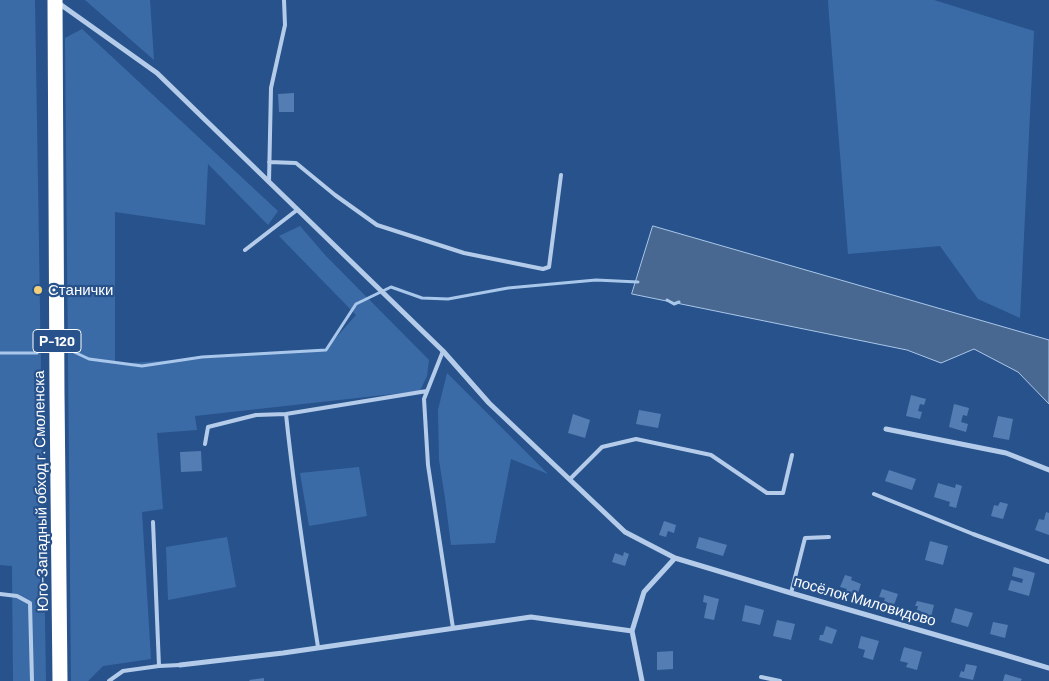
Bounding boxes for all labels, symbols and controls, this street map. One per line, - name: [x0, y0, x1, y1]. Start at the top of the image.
- place label: Станички: [48, 281, 113, 299]
- marker: Станички: [32, 284, 44, 296]
- road number: Р-120: [33, 330, 81, 352]
- street label: Юго-Западный обход г. Смоленска: [30, 370, 52, 612]
- street label: посёлок Миловидово: [792, 572, 938, 630]

